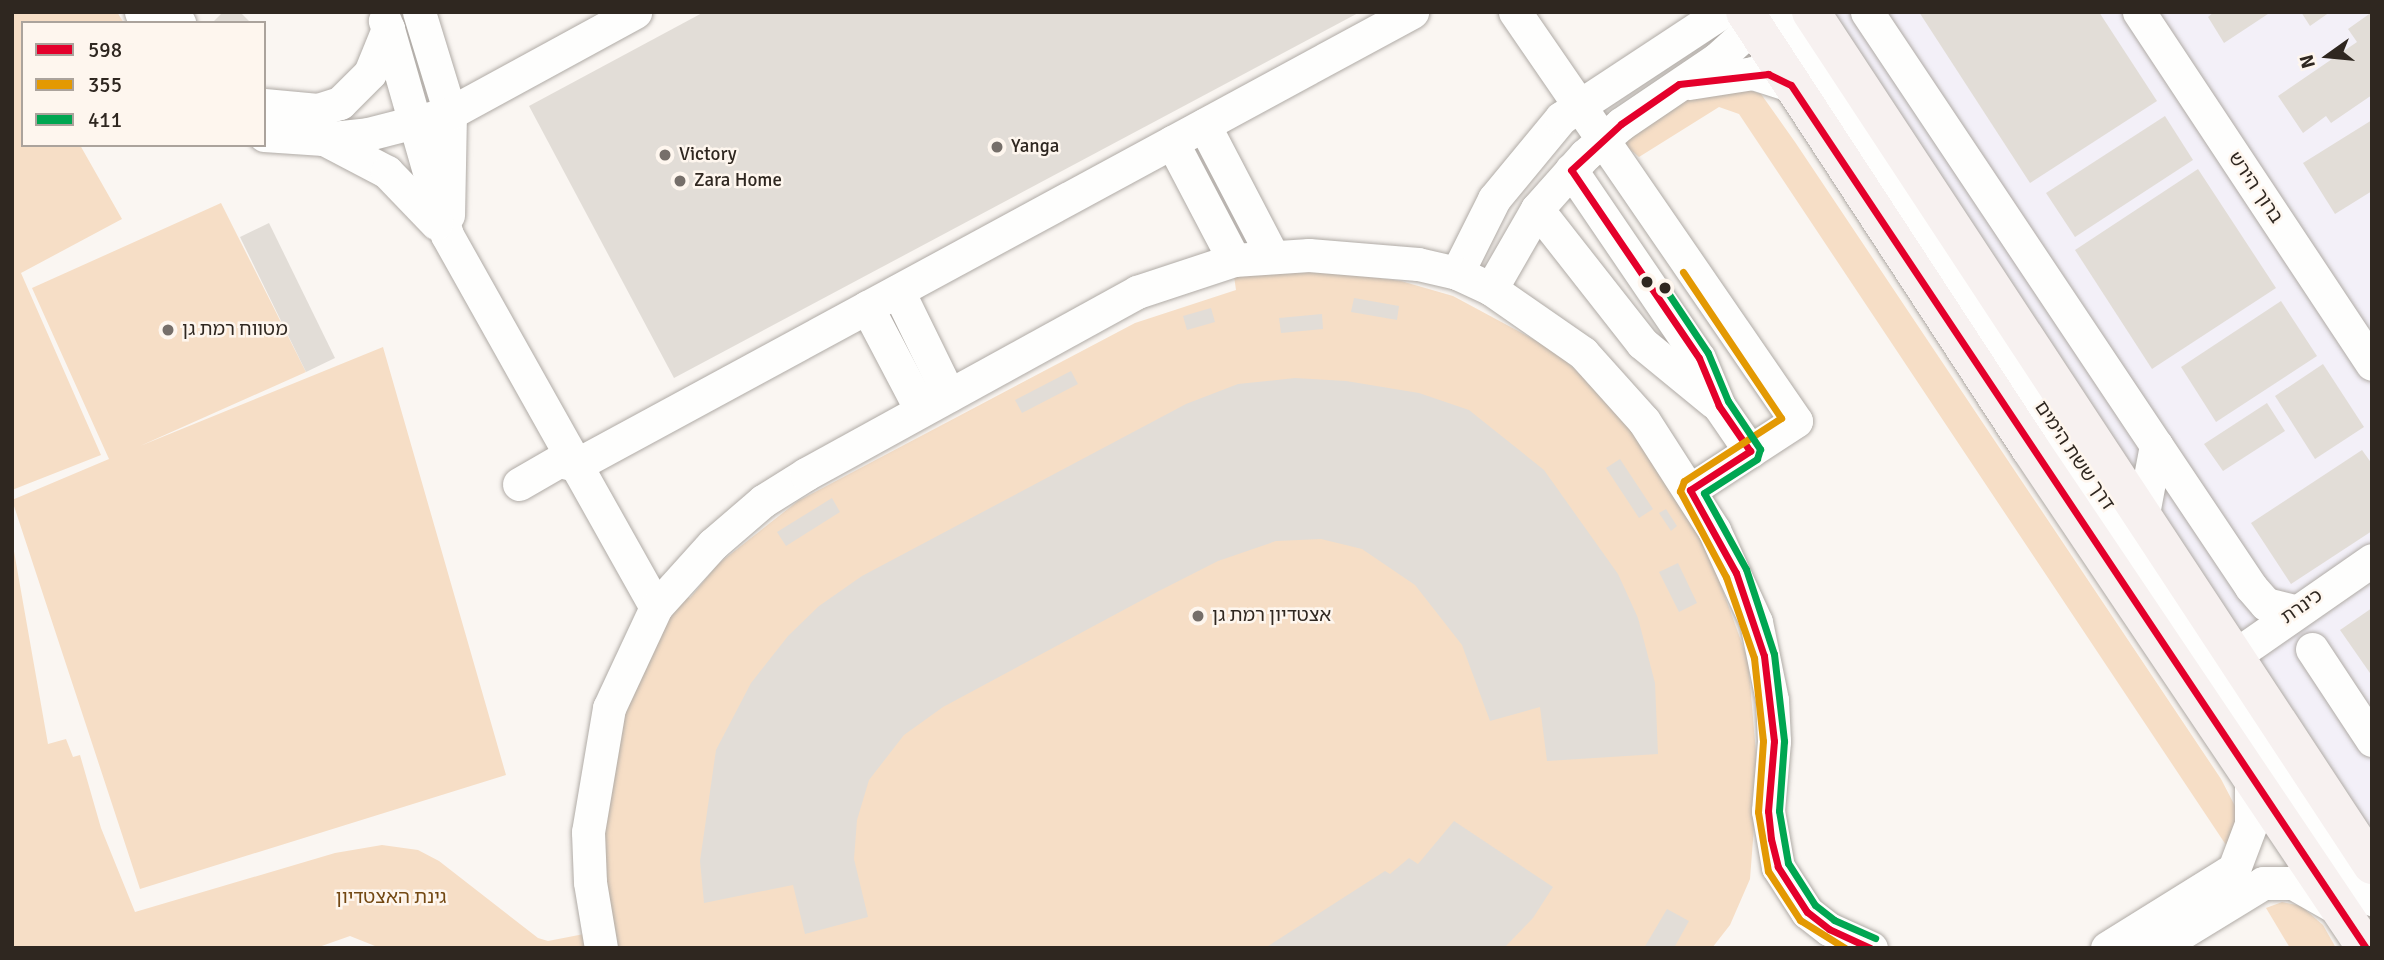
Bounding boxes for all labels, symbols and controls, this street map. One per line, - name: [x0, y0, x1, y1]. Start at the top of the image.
- legend: [21, 21, 266, 147]
- north arrow: [2293, 21, 2363, 91]
- text: 598: [88, 37, 122, 63]
- text: N: [2294, 52, 2321, 71]
- text: 355: [88, 72, 122, 98]
- text: 411: [88, 107, 122, 133]
- place label: Yanga: [1011, 136, 1059, 158]
- marker: Yanga: [989, 139, 1005, 155]
- place label: Victory: [679, 144, 737, 166]
- marker: Victory: [657, 147, 673, 163]
- street label: ברוך הירש: [2223, 148, 2287, 228]
- place label: Zara Home: [694, 170, 782, 192]
- marker: Zara Home: [672, 173, 688, 189]
- unlabelled marker: [1640, 275, 1654, 289]
- unlabelled marker: [1658, 281, 1672, 295]
- place label: מטווח רמת גן: [182, 319, 288, 341]
- marker: מטווח רמת גן: [160, 322, 176, 338]
- street label: דרך ששת הימים: [2029, 397, 2119, 515]
- street label: כינרת: [2277, 585, 2327, 629]
- place label: אצטדיון רמת גן: [1212, 605, 1331, 627]
- marker: אצטדיון רמת גן: [1190, 608, 1206, 624]
- park label: גינת האצטדיון: [336, 887, 446, 909]

